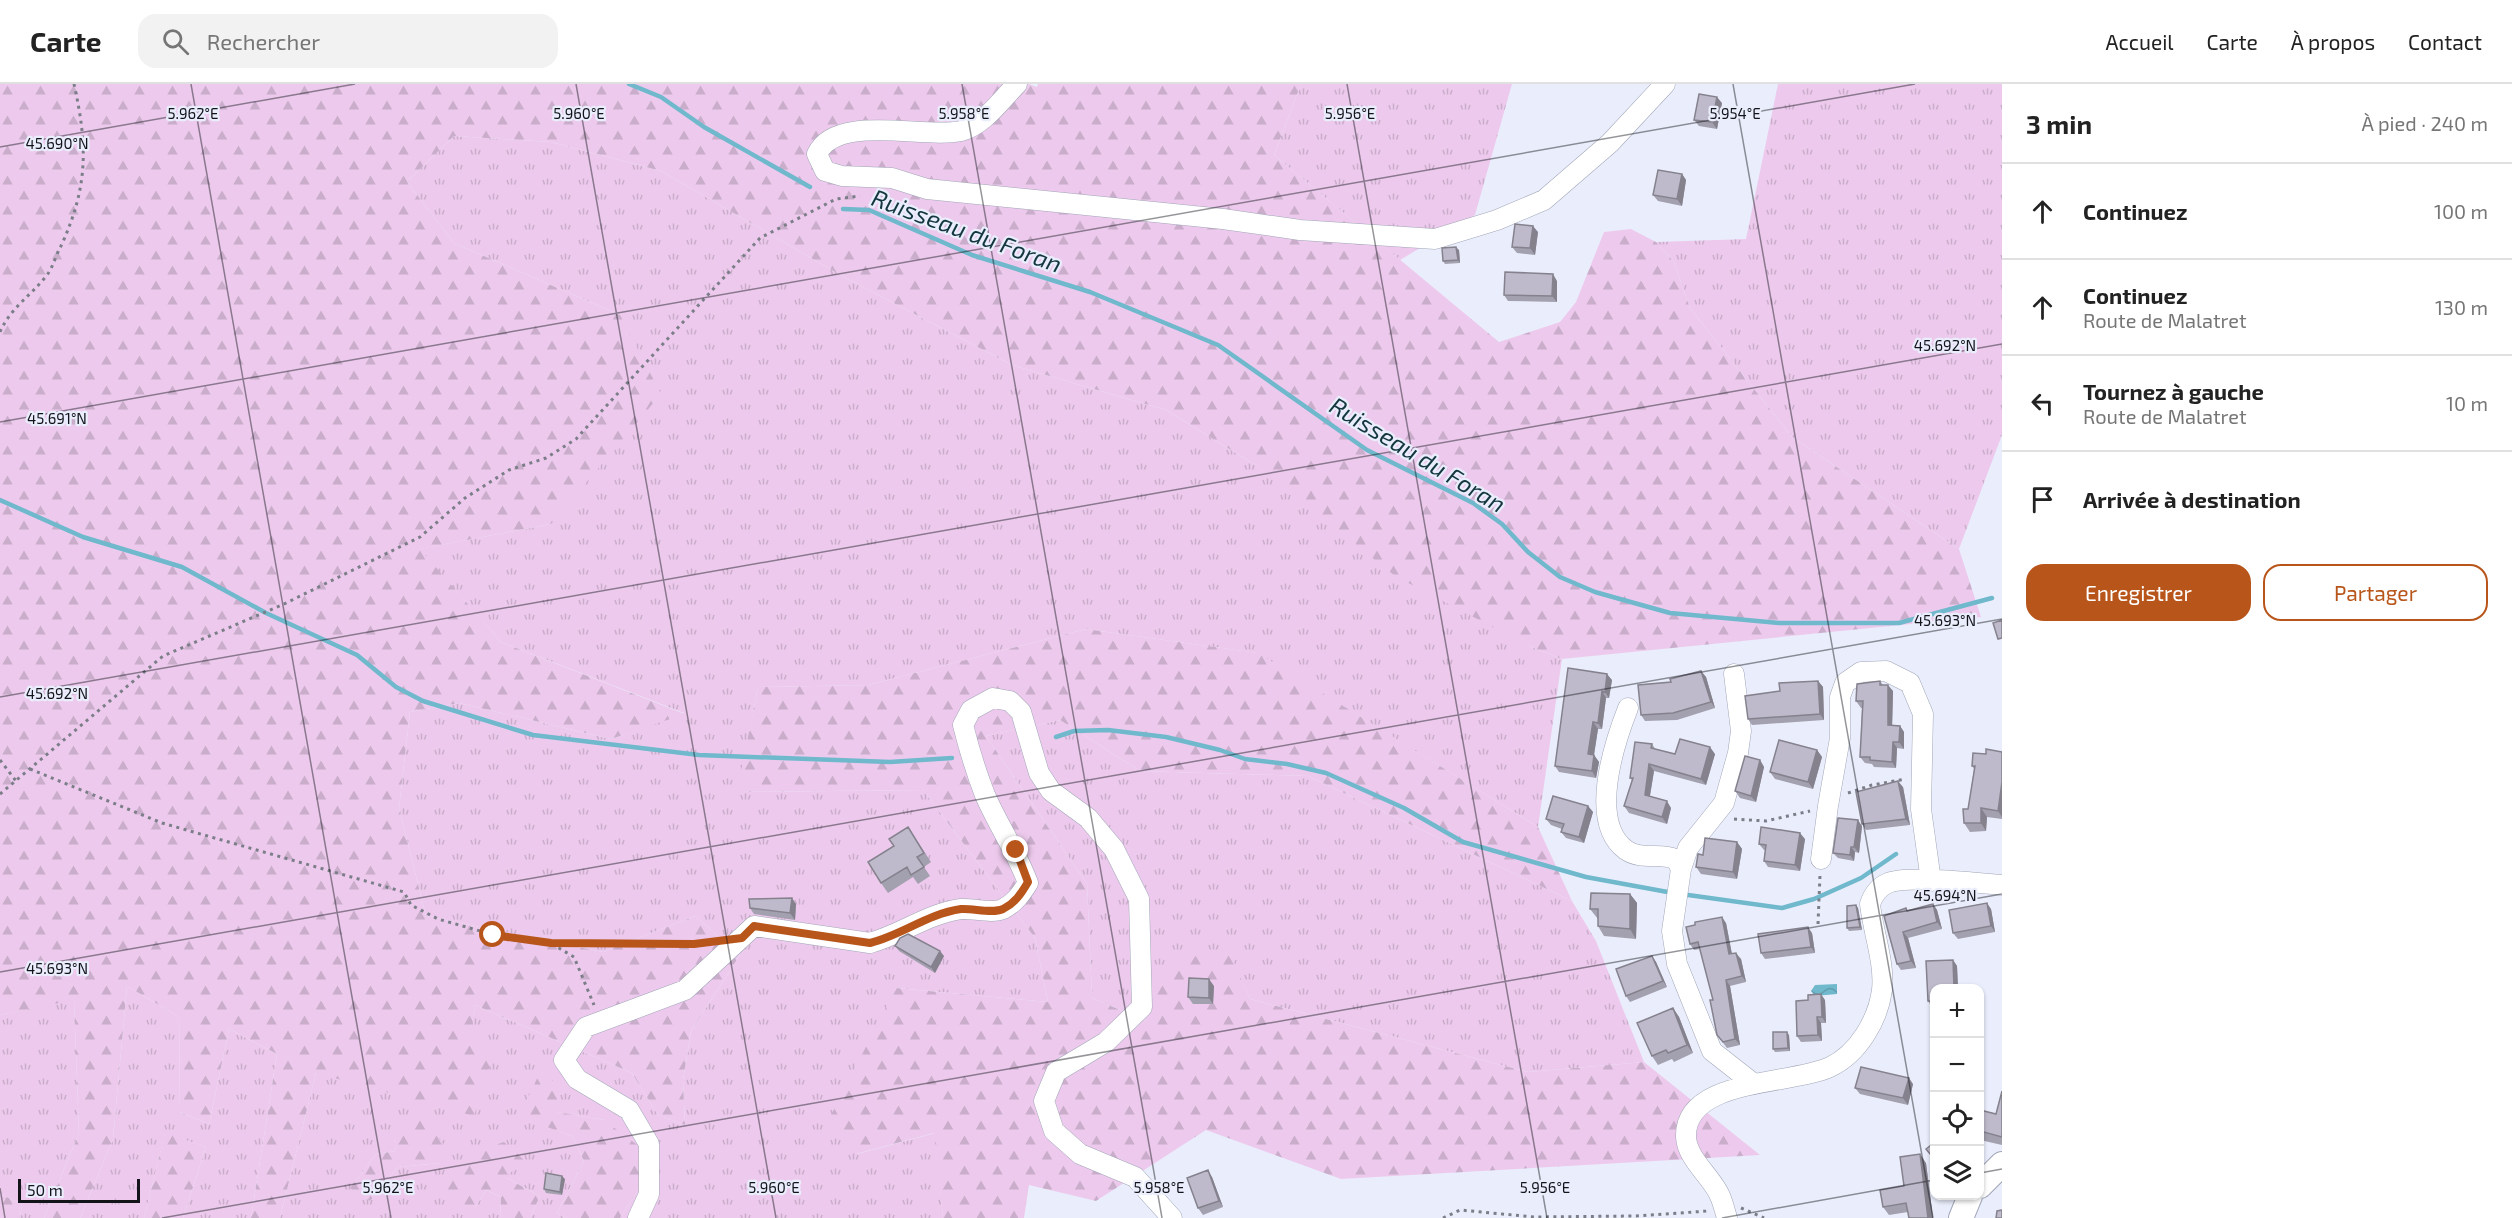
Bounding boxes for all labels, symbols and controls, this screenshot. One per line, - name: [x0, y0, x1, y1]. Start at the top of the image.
- search box: [138, 14, 558, 68]
- text: Carte: [30, 24, 102, 58]
- icon: search: [159, 25, 192, 58]
- text: Rechercher: [207, 28, 320, 54]
- text: Accueil: [2105, 29, 2174, 54]
- text: Carte: [2207, 29, 2258, 54]
- text: À propos: [2291, 29, 2375, 54]
- text: Contact: [2408, 29, 2482, 54]
- text: 5.962°E: [168, 104, 218, 122]
- text: 5.960°E: [553, 104, 605, 122]
- text: 5.958°E: [938, 104, 990, 122]
- text: 5.956°E: [1325, 104, 1375, 122]
- text: 5.954°E: [1709, 104, 1761, 122]
- text: 3 min: [2026, 108, 2092, 139]
- text: À pied · 240 m: [2362, 111, 2488, 135]
- text: 45.690°N: [26, 134, 88, 152]
- water label: Ruisseau du Foran: [868, 182, 1066, 278]
- icon: ahead: [2026, 195, 2059, 228]
- text: Continuez: [2083, 198, 2187, 224]
- text: 100 m: [2434, 199, 2488, 223]
- text: Continuez: [2083, 282, 2187, 308]
- icon: ahead: [2026, 291, 2059, 324]
- text: 130 m: [2435, 295, 2488, 319]
- text: Route de Malatret: [2083, 308, 2247, 332]
- text: 45.692°N: [1914, 336, 1976, 354]
- text: Tournez à gauche: [2083, 378, 2264, 404]
- icon: left: [2026, 387, 2059, 420]
- water label: Ruisseau du Foran: [1325, 390, 1511, 518]
- text: 10 m: [2446, 391, 2488, 415]
- text: Route de Malatret: [2083, 404, 2247, 428]
- text: 45.691°N: [27, 409, 87, 427]
- icon: arrive: [2026, 483, 2059, 516]
- text: Arrivée à destination: [2083, 486, 2301, 512]
- button: Enregistrer: [2026, 564, 2251, 621]
- button: Partager: [2263, 564, 2488, 621]
- text: 45.693°N: [1914, 611, 1976, 629]
- text: 45.692°N: [26, 684, 88, 702]
- route end: [1002, 836, 1028, 862]
- text: 45.694°N: [1913, 886, 1977, 904]
- route start: [479, 921, 505, 947]
- text: 45.693°N: [26, 959, 88, 977]
- map controls: [1930, 984, 1984, 1200]
- button: +: [1930, 984, 1984, 1038]
- button: −: [1930, 1038, 1984, 1092]
- button: locate: [1930, 1092, 1984, 1146]
- button: layers: [1930, 1146, 1984, 1200]
- scale bar: [18, 1176, 140, 1204]
- text: 5.962°E: [363, 1178, 413, 1196]
- text: 5.960°E: [748, 1178, 800, 1196]
- text: 5.958°E: [1133, 1178, 1185, 1196]
- text: 5.956°E: [1520, 1178, 1570, 1196]
- text: 50 m: [27, 1180, 63, 1199]

